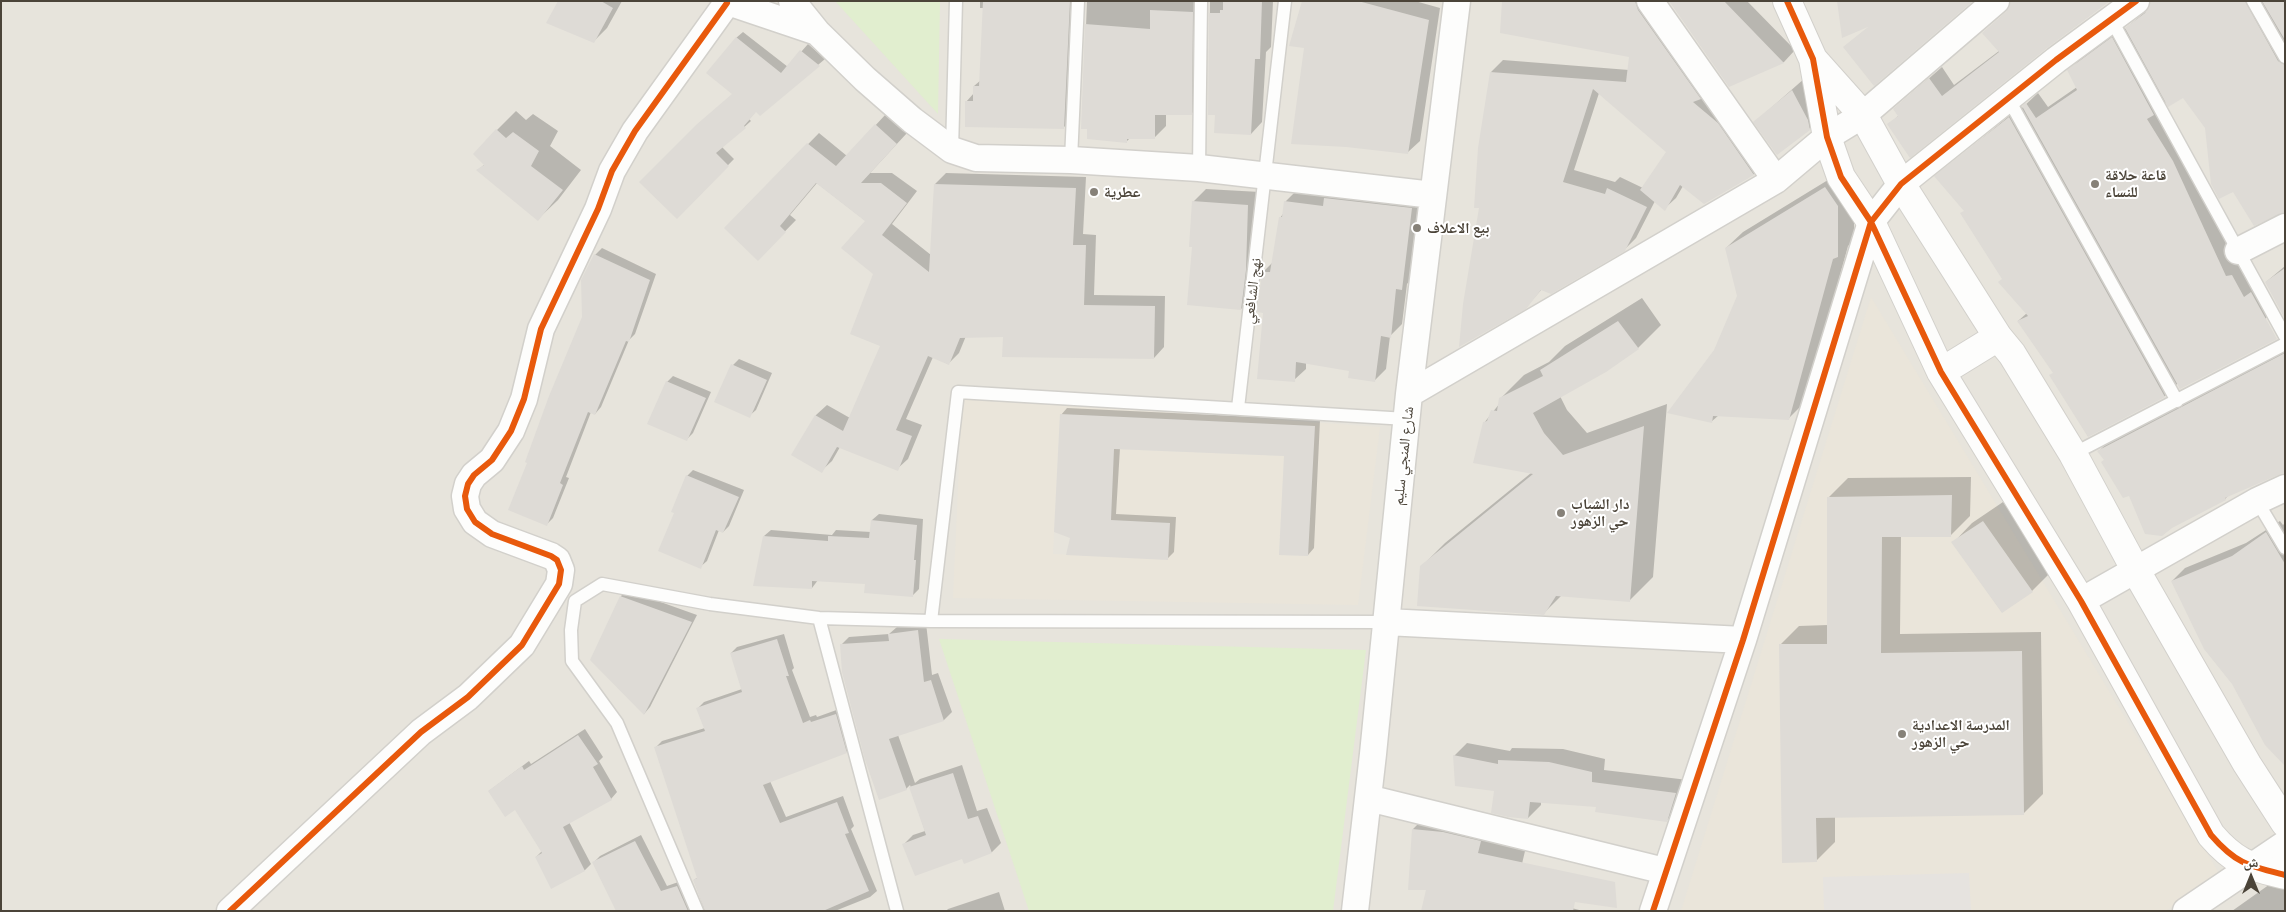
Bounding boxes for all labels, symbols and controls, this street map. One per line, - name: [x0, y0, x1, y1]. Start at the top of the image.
- place label: قاعة حلاقة للنساء: [2105, 166, 2166, 201]
- marker: قاعة حلاقة للنساء: [2089, 178, 2101, 190]
- place label: عطرية: [1104, 183, 1140, 201]
- marker: عطرية: [1088, 186, 1100, 198]
- place label: بيع الاعلاف: [1427, 219, 1489, 237]
- marker: بيع الاعلاف: [1411, 222, 1423, 234]
- street label: نهج الشافعي: [1239, 257, 1265, 325]
- street label: شارع المنجي سليم: [1389, 405, 1417, 507]
- place label: دار الشباب حي الزهور: [1571, 495, 1629, 530]
- marker: دار الشباب حي الزهور: [1555, 507, 1567, 519]
- place label: المدرسة الاعدادية حي الزهور: [1912, 716, 2010, 751]
- marker: المدرسة الاعدادية حي الزهور: [1896, 728, 1908, 740]
- north arrow: [2226, 852, 2276, 902]
- text: ش: [2244, 853, 2258, 870]

